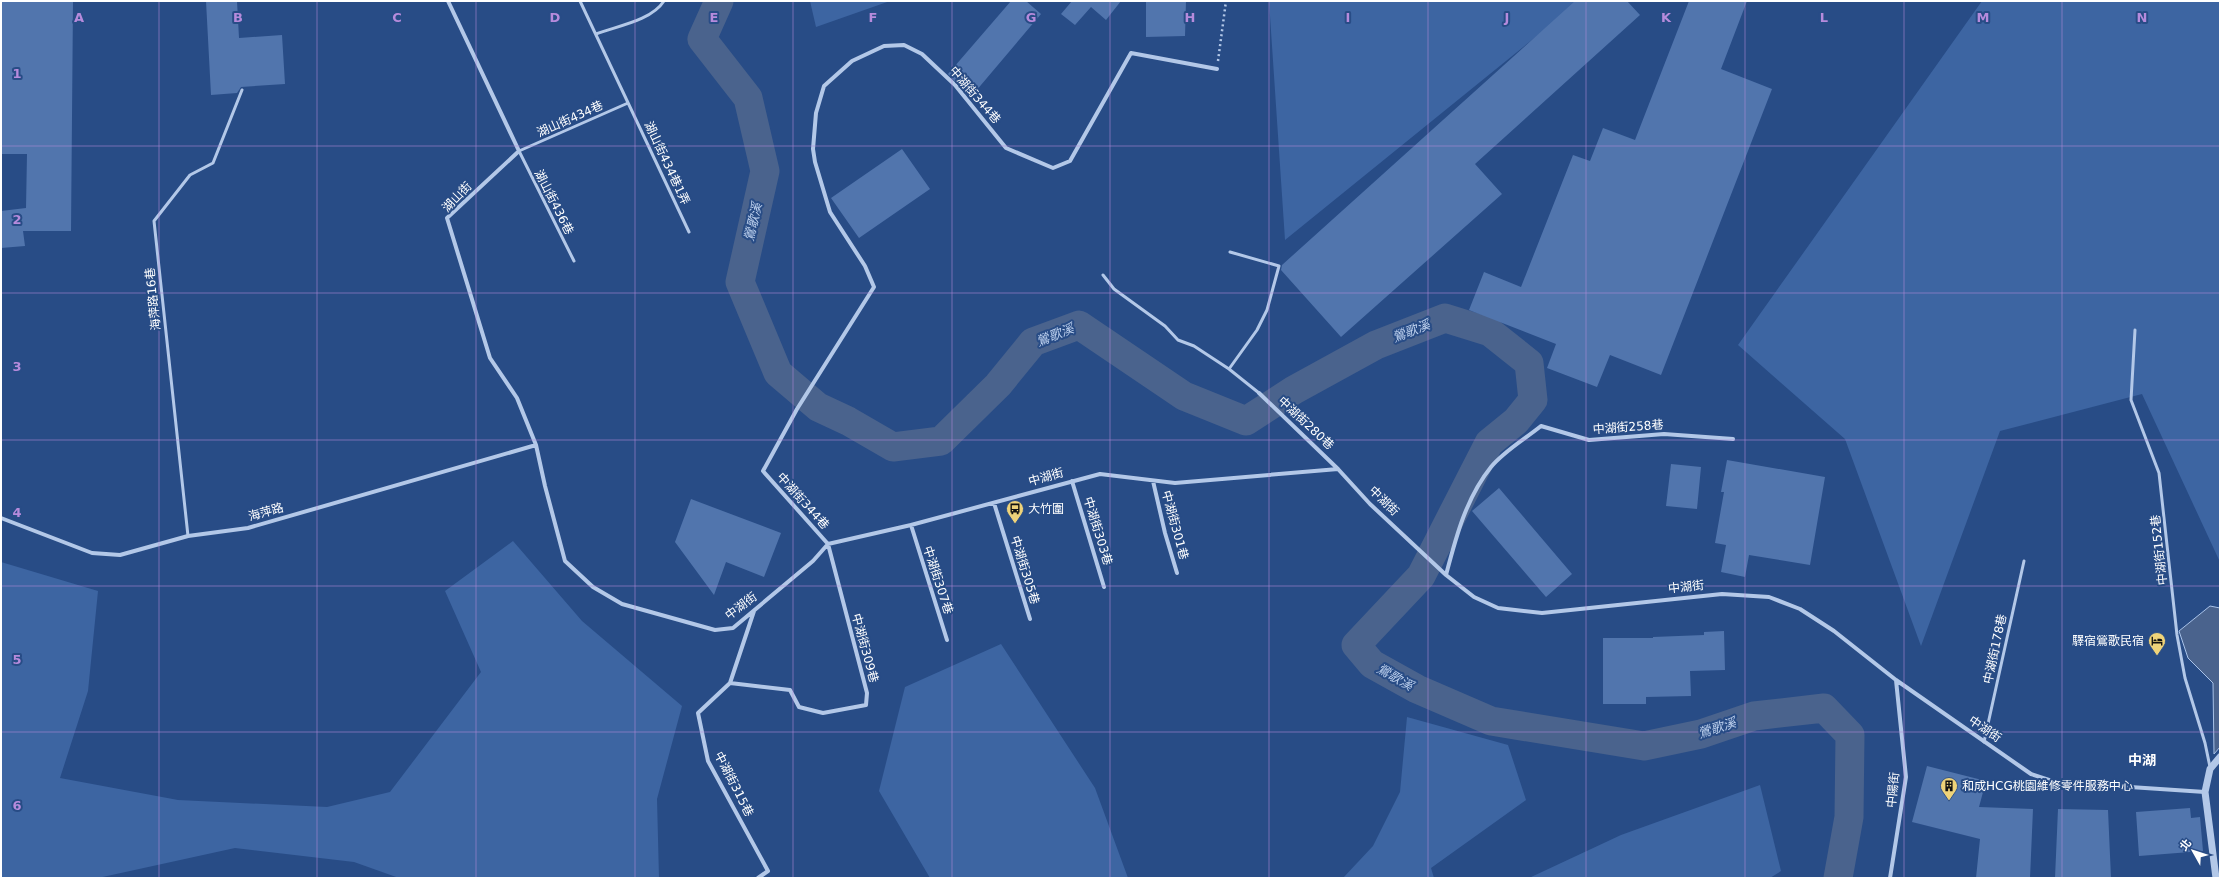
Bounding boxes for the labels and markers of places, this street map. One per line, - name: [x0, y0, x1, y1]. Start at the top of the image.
- bus stop icon: 大竹圍: [1005, 499, 1025, 524]
- place label: 大竹圍: [1028, 502, 1064, 516]
- hotel icon: 驛宿鶯歌民宿: [2147, 631, 2167, 656]
- place label: 驛宿鶯歌民宿: [2072, 634, 2144, 648]
- building icon: 和成HCG桃園維修零件服務中心: [1939, 776, 1959, 801]
- place label: 和成HCG桃園維修零件服務中心: [1962, 779, 2133, 793]

